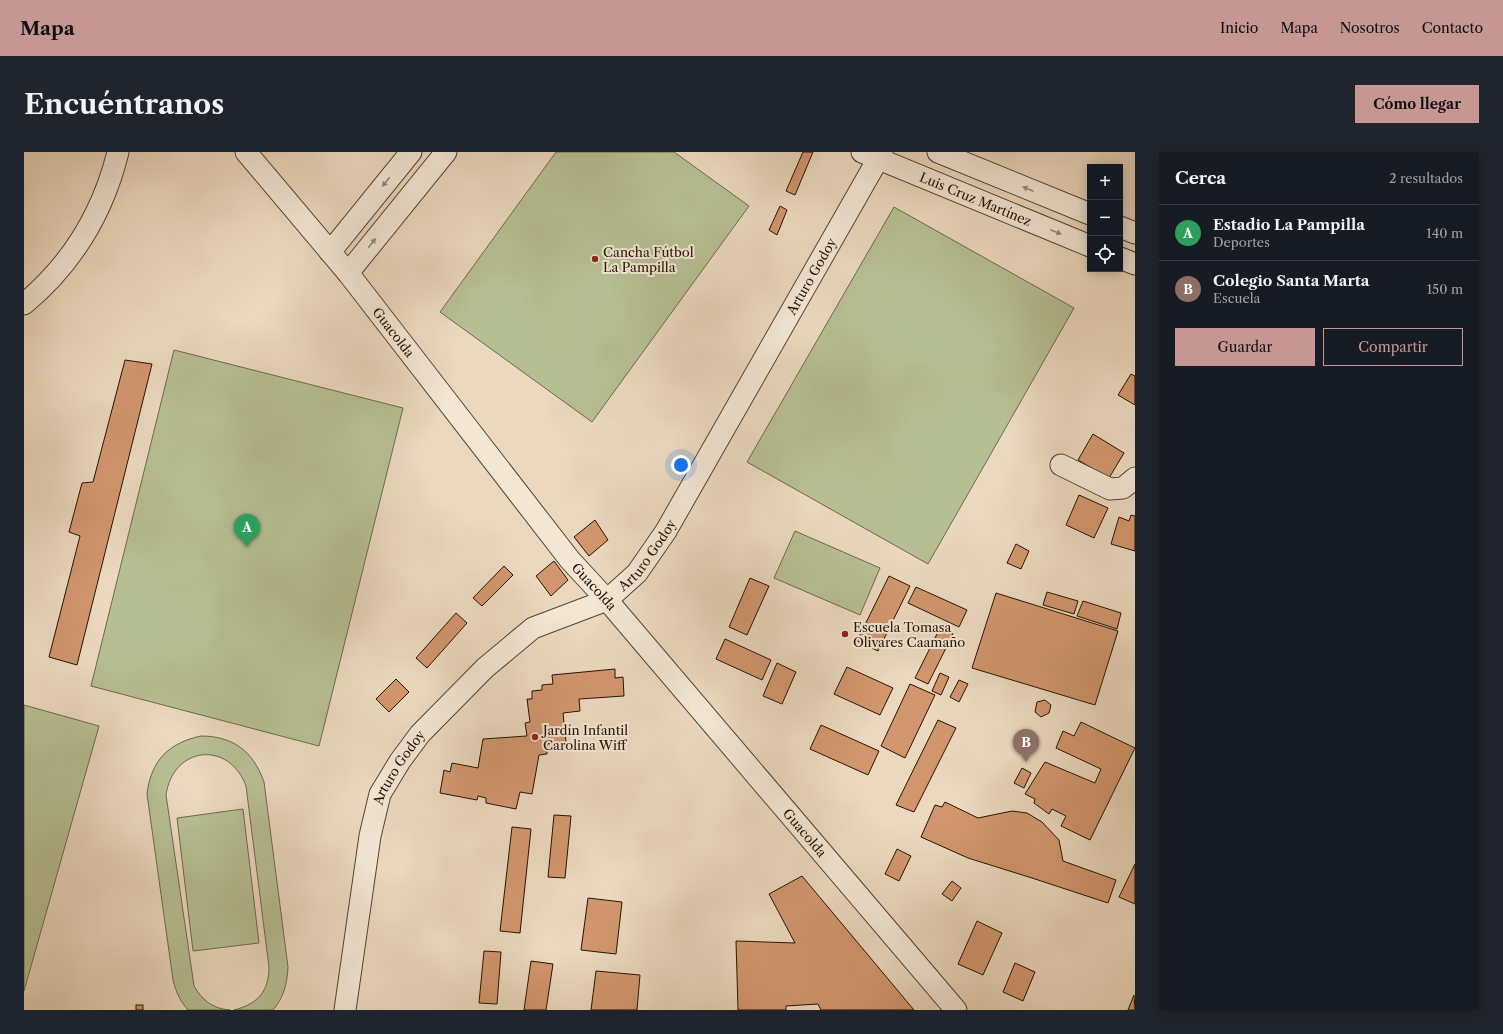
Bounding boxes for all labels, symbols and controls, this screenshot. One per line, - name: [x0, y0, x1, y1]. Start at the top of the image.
- text: Mapa: [20, 17, 75, 40]
- text: Inicio: [1220, 19, 1258, 37]
- text: Mapa: [1280, 19, 1318, 37]
- text: Nosotros: [1340, 19, 1400, 37]
- text: Contacto: [1422, 19, 1483, 37]
- button: Cómo llegar: [1355, 85, 1479, 123]
- text: Encuéntranos: [24, 87, 224, 121]
- map controls: [1087, 164, 1123, 272]
- button: +: [1087, 164, 1123, 200]
- text: Cerca: [1175, 168, 1226, 188]
- street label: Luis Cruz Martínez: [917, 169, 1034, 229]
- text: 2 resultados: [1389, 170, 1463, 186]
- one-way arrow: [382, 177, 391, 188]
- one-way arrow: [1023, 186, 1034, 192]
- button: −: [1087, 200, 1123, 236]
- text: Estadio La Pampilla: [1213, 215, 1365, 234]
- text: A: [1183, 225, 1193, 241]
- text: 140 m: [1426, 225, 1463, 241]
- one-way arrow: [1050, 229, 1062, 235]
- street label: Arturo Godoy: [783, 234, 840, 318]
- text: Deportes: [1213, 234, 1270, 250]
- button: locate: [1087, 236, 1123, 272]
- one-way arrow: [368, 237, 377, 248]
- place label: Cancha Fútbol La Pampilla: [603, 244, 694, 275]
- marker: Cancha Fútbol La Pampilla: [590, 254, 600, 264]
- text: Colegio Santa Marta: [1213, 271, 1369, 290]
- text: B: [1183, 281, 1193, 297]
- text: 150 m: [1427, 281, 1463, 297]
- text: Escuela: [1213, 290, 1260, 306]
- street label: Guacolda: [369, 304, 418, 360]
- button: Guardar: [1175, 328, 1315, 366]
- button: Compartir: [1323, 328, 1463, 366]
- your location: [671, 455, 691, 475]
- pin: A: [234, 514, 260, 547]
- street label: Arturo Godoy: [614, 516, 679, 595]
- street label: Guacolda: [569, 559, 620, 614]
- place label: Escuela Tomasa Olivares Caamaño: [853, 619, 965, 650]
- marker: Escuela Tomasa Olivares Caamaño: [840, 629, 850, 639]
- place label: Jardín Infantil Carolina Wiff: [541, 722, 628, 753]
- street label: Arturo Godoy: [369, 726, 428, 807]
- pin: B: [1013, 729, 1039, 762]
- marker: Jardín Infantil Carolina Wiff: [530, 732, 540, 742]
- street label: Guacolda: [780, 805, 830, 860]

